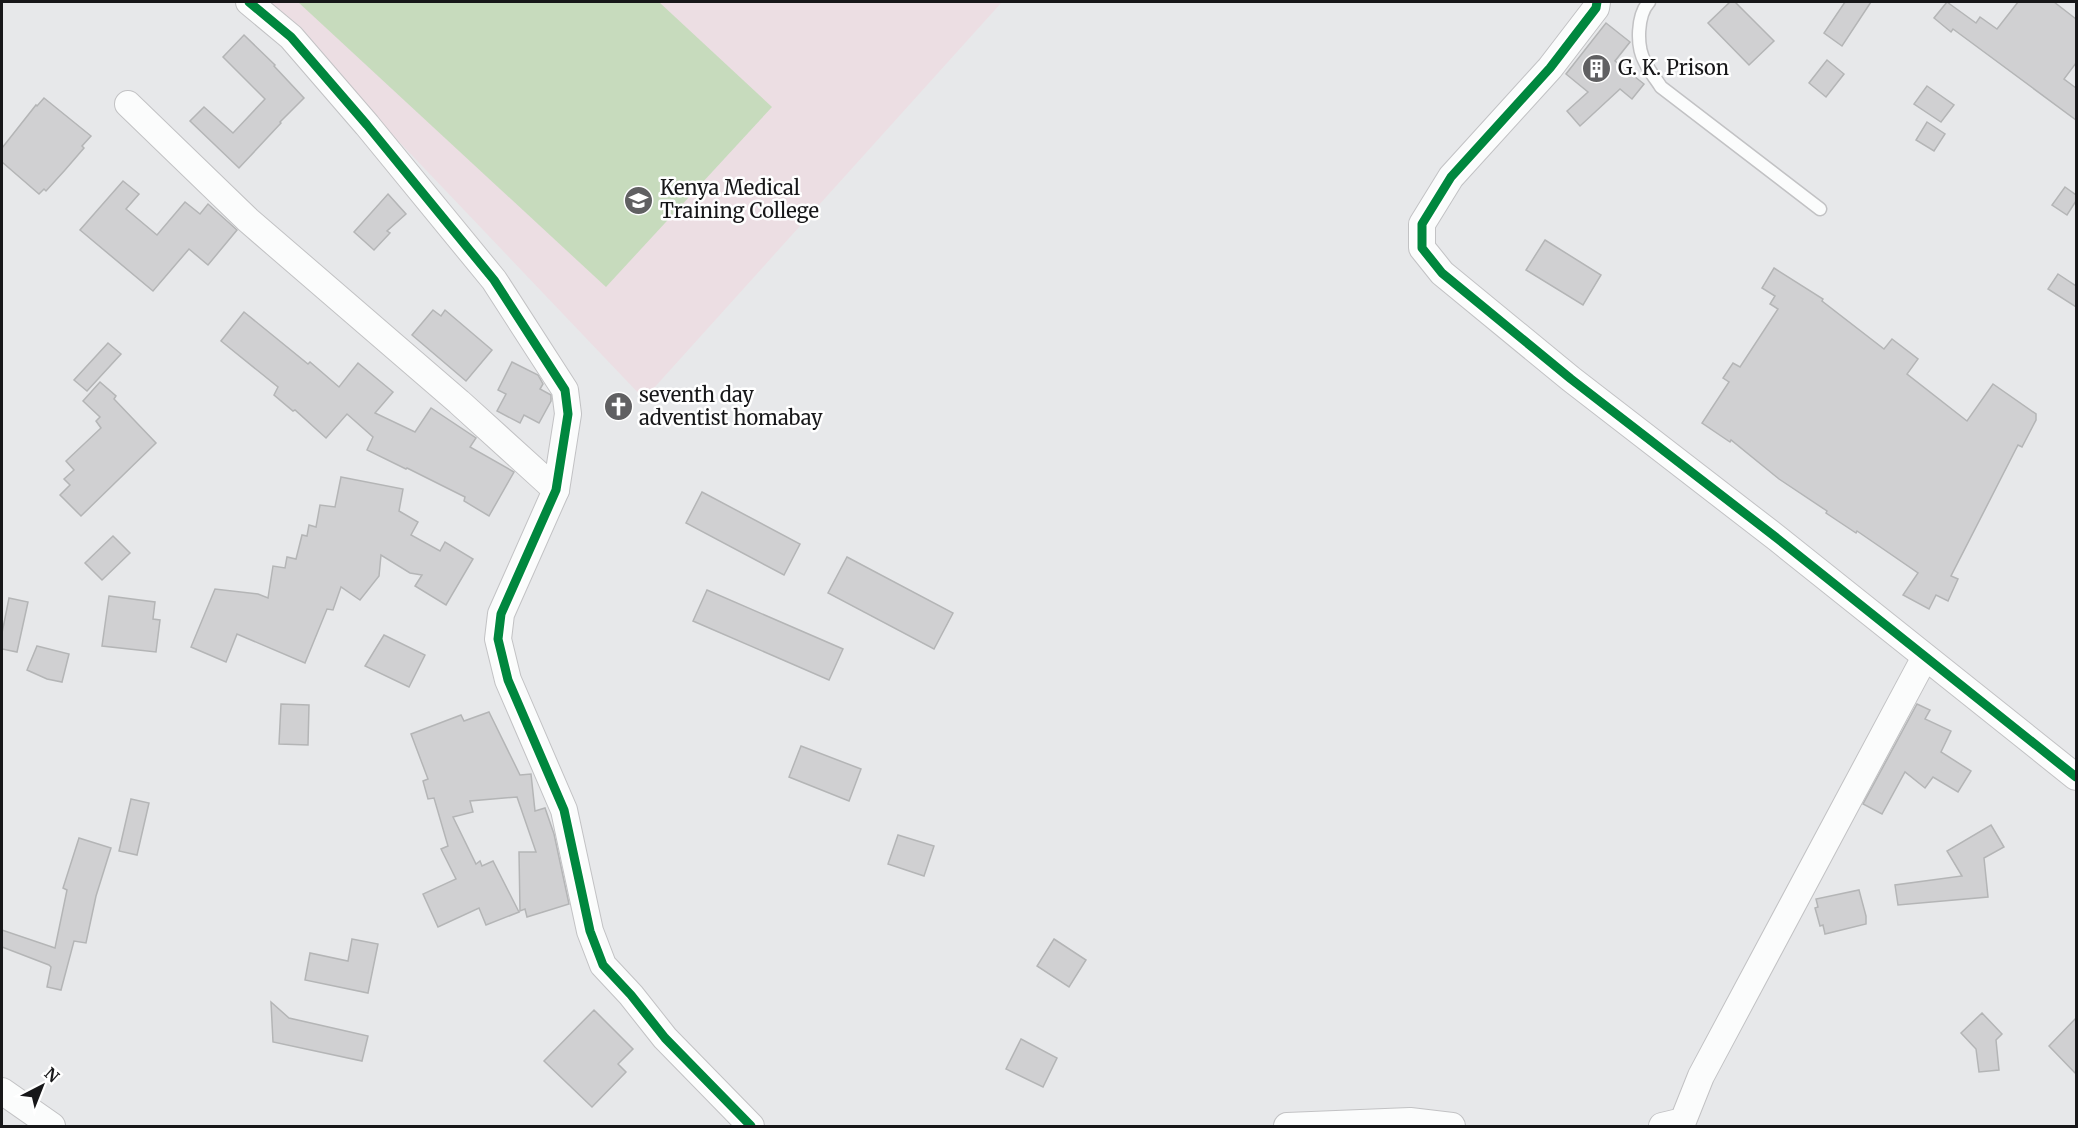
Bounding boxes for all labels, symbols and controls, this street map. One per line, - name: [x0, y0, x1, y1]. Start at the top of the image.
- building icon: G. K. Prison: [1581, 52, 1613, 84]
- place label: G. K. Prison: [1618, 55, 1729, 80]
- place label: Kenya Medical Training College: [660, 175, 819, 223]
- school or university icon: Kenya Medical Training College: [623, 184, 655, 216]
- place label: seventh day adventist homabay: [639, 382, 823, 430]
- church icon: seventh day adventist homabay: [602, 391, 634, 423]
- north arrow: [12, 1056, 72, 1116]
- text: N: [41, 1063, 64, 1087]

